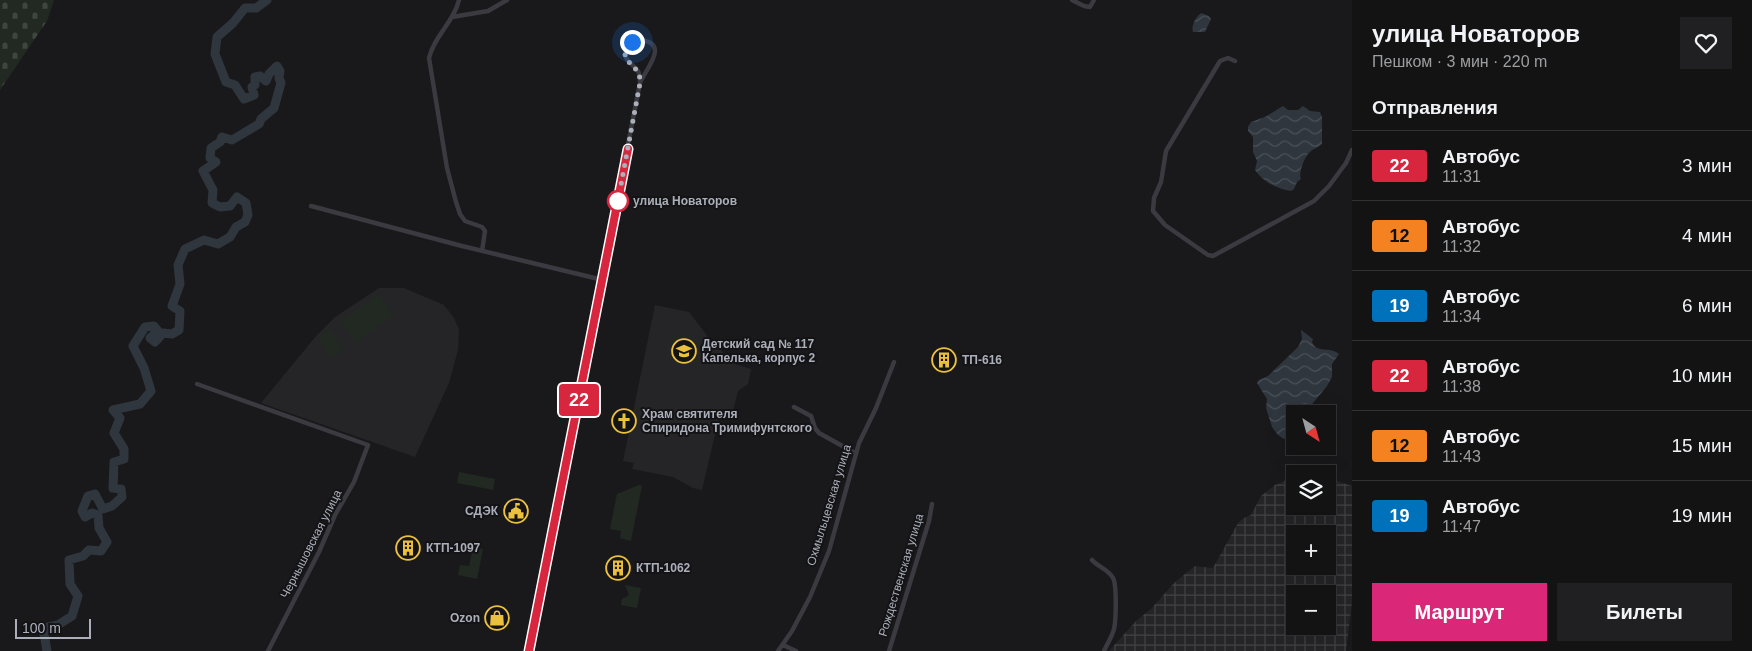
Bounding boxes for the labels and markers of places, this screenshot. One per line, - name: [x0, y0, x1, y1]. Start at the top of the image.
- marker: улица Новаторов: [607, 190, 629, 212]
- place label: улица Новаторов: [633, 194, 737, 208]
- place label: Детский сад № 117 Капелька, корпус 2: [702, 337, 816, 365]
- school or university icon: Детский сад № 117 Капелька, корпус 2: [671, 338, 697, 364]
- building icon: ТП-616: [931, 347, 957, 373]
- place label: ТП-616: [962, 353, 1002, 367]
- place label: Храм святителя Спиридона Тримифунтского: [642, 407, 812, 435]
- church icon: Храм святителя Спиридона Тримифунтского: [611, 408, 637, 434]
- public building icon: СДЭК: [503, 498, 529, 524]
- place label: СДЭК: [465, 504, 499, 518]
- building icon: КТП-1097: [395, 535, 421, 561]
- place label: КТП-1097: [426, 541, 481, 555]
- building icon: КТП-1062: [605, 555, 631, 581]
- place label: КТП-1062: [636, 561, 691, 575]
- shop icon: Ozon: [484, 605, 510, 631]
- place label: Ozon: [450, 611, 480, 625]

